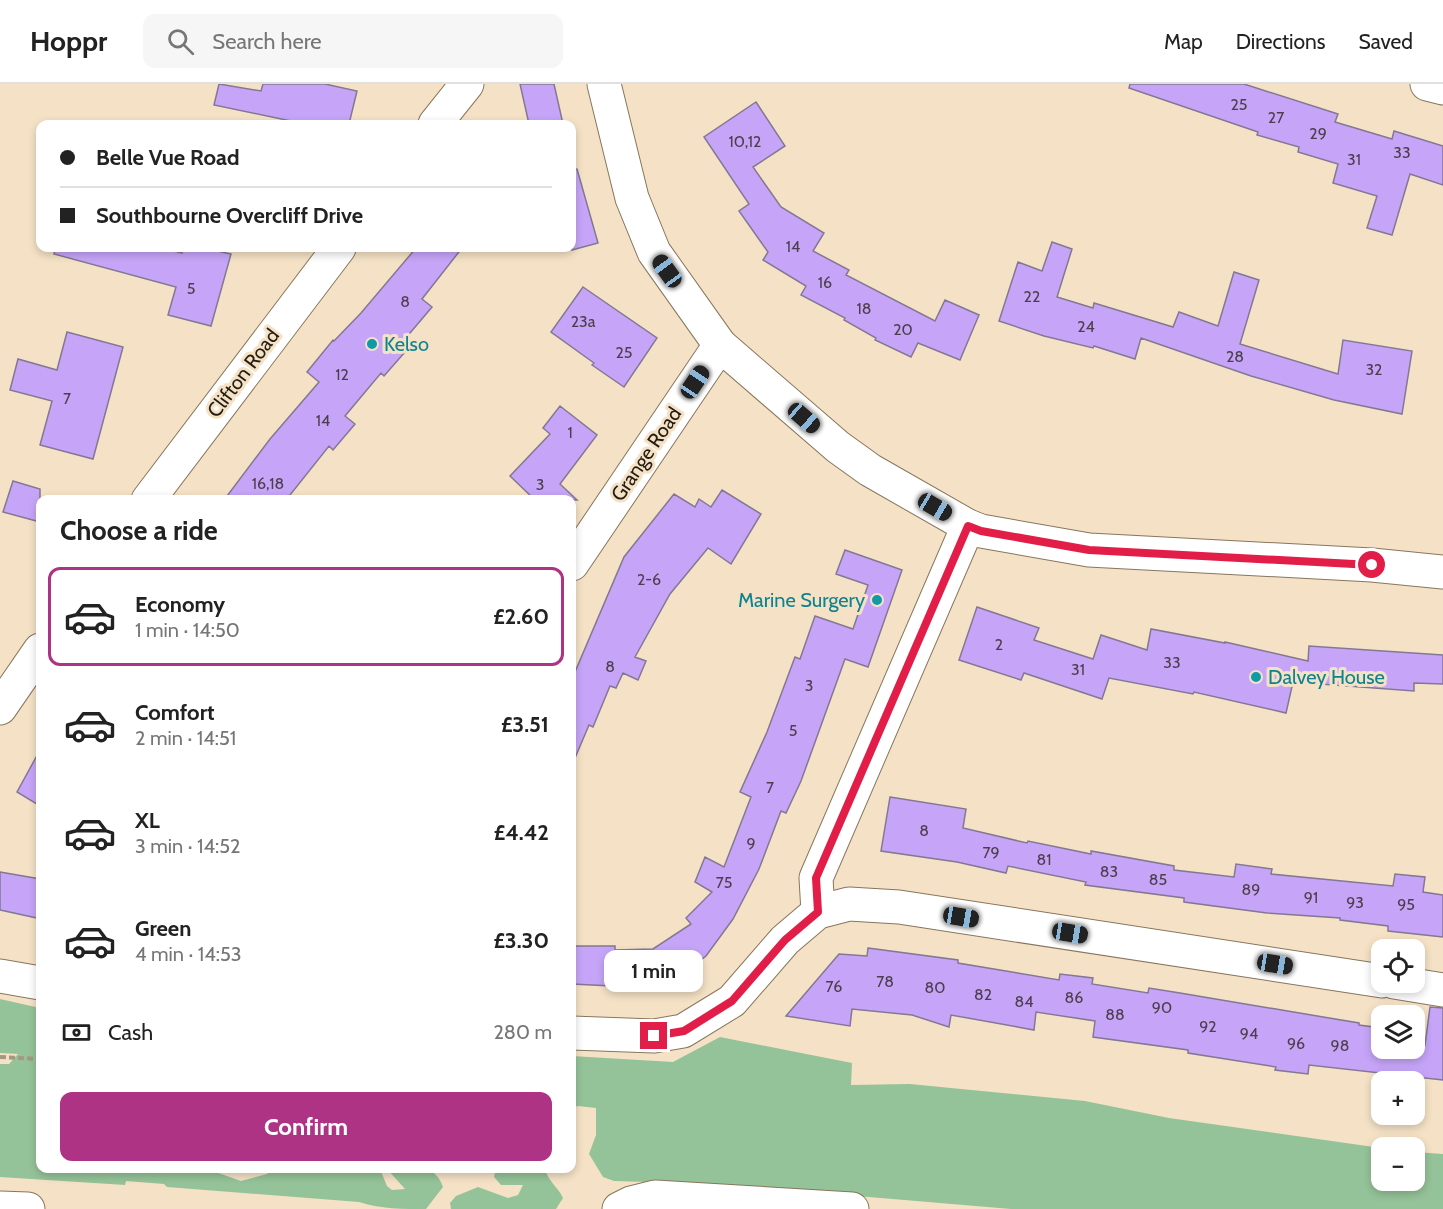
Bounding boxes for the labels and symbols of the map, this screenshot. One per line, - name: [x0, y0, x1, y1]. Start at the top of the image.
- house number: 25: [1230, 95, 1248, 114]
- house number: 27: [1268, 108, 1284, 127]
- house number: 29: [1309, 124, 1327, 143]
- house number: 10,12: [729, 132, 761, 151]
- house number: 33: [1393, 143, 1411, 162]
- house number: 31: [1347, 150, 1361, 169]
- house number: 14: [786, 237, 800, 256]
- car: [649, 251, 685, 291]
- house number: 16: [818, 273, 832, 292]
- house number: 5: [187, 279, 195, 298]
- house number: 22: [1024, 287, 1040, 306]
- house number: 8: [400, 292, 410, 311]
- house number: 18: [857, 299, 871, 318]
- house number: 23a: [571, 312, 596, 331]
- house number: 24: [1077, 317, 1095, 336]
- house number: 20: [893, 320, 913, 339]
- street label: Clifton Road: [202, 324, 284, 422]
- place label: Kelso: [384, 332, 429, 356]
- marker: Kelso: [365, 337, 379, 351]
- house number: 25: [615, 343, 633, 362]
- house number: 28: [1226, 347, 1244, 366]
- house number: 32: [1365, 360, 1383, 379]
- car: [677, 362, 713, 402]
- house number: 12: [335, 365, 349, 384]
- house number: 7: [63, 389, 71, 408]
- car: [785, 399, 823, 437]
- street label: Grange Road: [606, 402, 686, 506]
- house number: 14: [316, 411, 330, 430]
- house number: 1: [567, 423, 573, 442]
- house number: 16,18: [252, 474, 284, 493]
- house number: 3: [536, 475, 544, 494]
- car: [915, 490, 955, 524]
- route start: [1358, 551, 1385, 578]
- house number: 2-6: [637, 570, 661, 589]
- place label: Marine Surgery: [738, 588, 865, 612]
- marker: Marine Surgery: [870, 593, 884, 607]
- house number: 2: [995, 635, 1003, 654]
- house number: 33: [1163, 653, 1181, 672]
- house number: 8: [605, 657, 615, 676]
- house number: 31: [1071, 660, 1085, 679]
- place label: Dalvey House: [1268, 665, 1385, 689]
- marker: Dalvey House: [1249, 670, 1263, 684]
- house number: 3: [805, 676, 813, 695]
- house number: 5: [789, 721, 797, 740]
- house number: 7: [766, 778, 774, 797]
- house number: 8: [919, 821, 929, 840]
- house number: 9: [746, 834, 756, 853]
- house number: 79: [982, 843, 1000, 862]
- house number: 81: [1037, 850, 1051, 869]
- house number: 83: [1100, 862, 1118, 881]
- house number: 85: [1149, 870, 1167, 889]
- house number: 75: [716, 873, 732, 892]
- house number: 89: [1242, 880, 1260, 899]
- house number: 91: [1304, 888, 1318, 907]
- house number: 93: [1346, 893, 1364, 912]
- house number: 95: [1397, 895, 1415, 914]
- car: [942, 905, 980, 929]
- car: [1051, 921, 1089, 945]
- callout: 1 min: [604, 949, 704, 991]
- car: [1256, 952, 1294, 976]
- house number: 78: [876, 972, 894, 991]
- house number: 76: [826, 977, 842, 996]
- house number: 80: [925, 978, 945, 997]
- house number: 82: [974, 985, 992, 1004]
- house number: 86: [1065, 988, 1083, 1007]
- house number: 84: [1015, 992, 1033, 1011]
- house number: 90: [1152, 998, 1172, 1017]
- house number: 88: [1105, 1005, 1125, 1024]
- house number: 92: [1199, 1017, 1217, 1036]
- route end: [640, 1022, 667, 1049]
- house number: 94: [1240, 1024, 1258, 1043]
- house number: 96: [1287, 1034, 1305, 1053]
- house number: 98: [1331, 1036, 1349, 1055]

